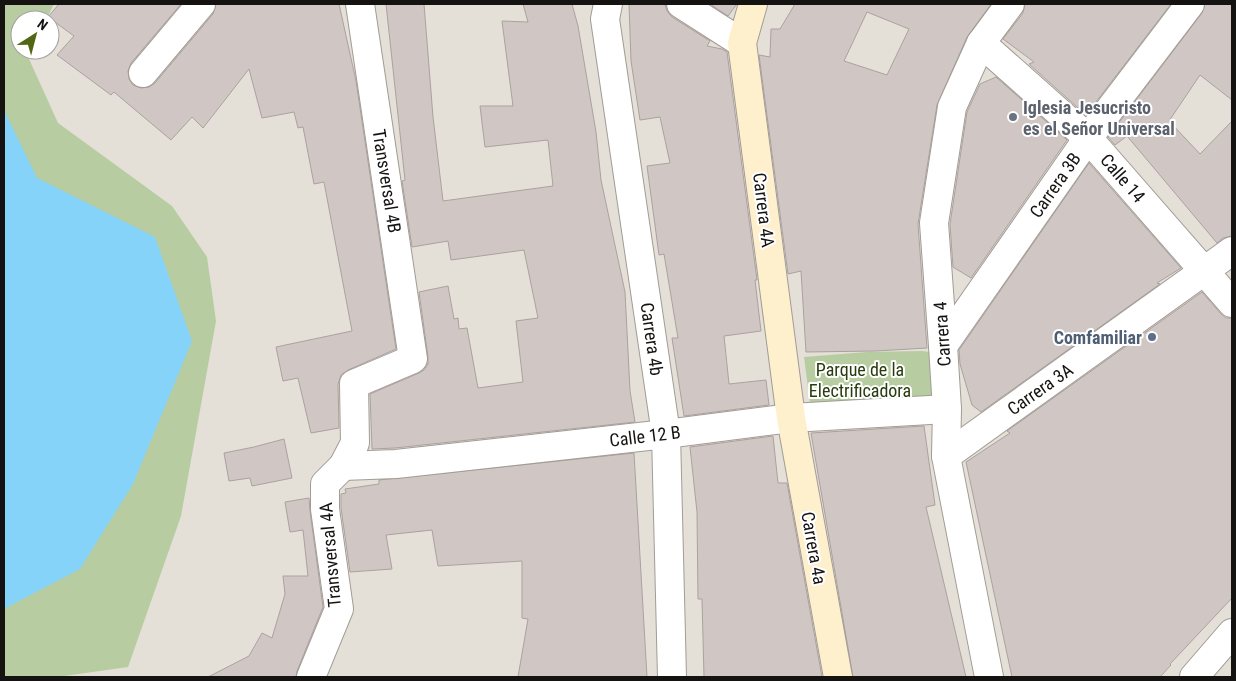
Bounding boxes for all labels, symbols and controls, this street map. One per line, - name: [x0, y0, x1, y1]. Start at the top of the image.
- north arrow: [10, 10, 60, 60]
- text: N: [34, 15, 51, 33]
- place label: Iglesia Jesucristo es el Señor Universal: [1023, 97, 1175, 139]
- marker: Iglesia Jesucristo es el Señor Universal: [1007, 111, 1019, 123]
- street label: Transversal 4B: [368, 128, 406, 234]
- street label: Carrera 3B: [1025, 148, 1085, 222]
- street label: Calle 14: [1096, 149, 1150, 207]
- street label: Carrera 4A: [749, 171, 779, 249]
- street label: Carrera 4b: [636, 301, 668, 377]
- street label: Carrera 4: [929, 301, 955, 367]
- place label: Comfamiliar: [1054, 327, 1142, 348]
- marker: Comfamiliar: [1146, 331, 1158, 343]
- street label: Carrera 3A: [1003, 358, 1077, 419]
- park label: Parque de la Electrificadora: [809, 359, 911, 401]
- street label: Calle 12 B: [608, 421, 682, 451]
- street label: Transversal 4A: [315, 501, 345, 608]
- street label: Carrera 4a: [797, 510, 831, 586]

